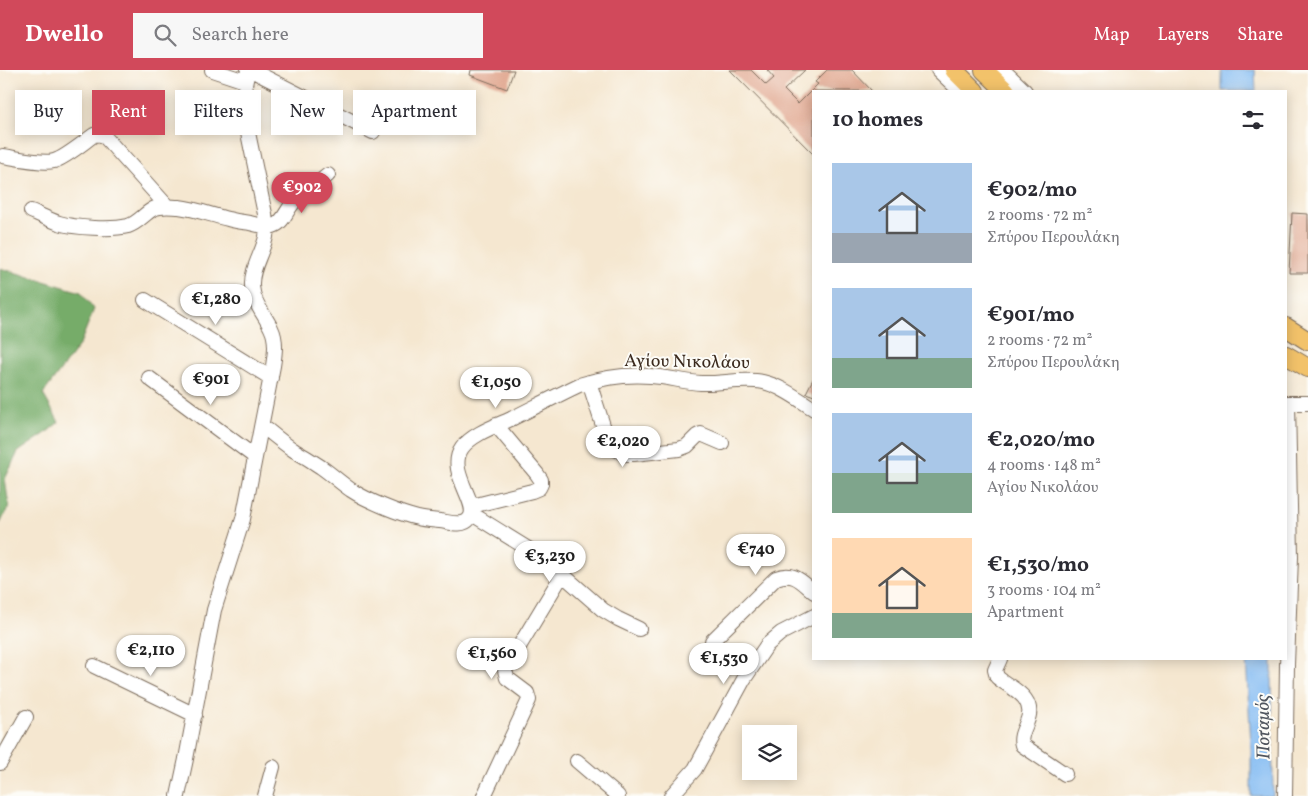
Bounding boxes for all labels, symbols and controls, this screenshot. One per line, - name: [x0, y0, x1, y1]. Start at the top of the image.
- search box: [133, 13, 483, 58]
- text: Dwello: [25, 18, 103, 52]
- icon: search: [151, 21, 179, 49]
- text: Search here: [191, 22, 289, 48]
- text: Map: [1093, 23, 1129, 48]
- text: Layers: [1157, 23, 1209, 48]
- text: Share: [1237, 23, 1283, 48]
- chip: Buy: [15, 90, 82, 135]
- chip: Rent: [92, 90, 165, 135]
- chip: Filters: [175, 90, 261, 135]
- chip: New: [271, 90, 343, 135]
- chip: Apartment: [353, 90, 476, 135]
- text: 10 homes: [832, 106, 923, 135]
- icon: filters: [1239, 106, 1267, 134]
- pin: €902: [272, 172, 332, 214]
- text: €902/mo: [987, 176, 1077, 205]
- text: €902: [283, 177, 321, 199]
- icon: home: [872, 183, 932, 243]
- text: 2 rooms · 72 m²: [987, 205, 1092, 227]
- text: Σπύρου Περουλάκη: [987, 227, 1120, 249]
- pin: €1,280: [175, 284, 257, 326]
- text: €1,280: [191, 289, 241, 311]
- text: €901/mo: [987, 301, 1074, 330]
- icon: home: [872, 308, 932, 368]
- text: 2 rooms · 72 m²: [987, 330, 1092, 352]
- street label: Αγίου Νικολάου: [624, 349, 750, 376]
- text: Σπύρου Περουλάκη: [987, 352, 1120, 374]
- pin: €901: [181, 364, 241, 406]
- pin: €1,050: [455, 366, 537, 409]
- text: €901: [192, 369, 230, 391]
- text: €1,050: [471, 372, 521, 394]
- pin: €2,020: [582, 426, 664, 468]
- text: €2,020/mo: [987, 426, 1095, 455]
- text: €2,020: [597, 431, 649, 453]
- icon: home: [872, 433, 932, 493]
- text: 4 rooms · 148 m²: [987, 455, 1101, 477]
- text: Αγίου Νικολάου: [987, 477, 1098, 499]
- pin: €740: [726, 534, 786, 576]
- text: €740: [737, 539, 775, 561]
- pin: €3,230: [509, 540, 591, 583]
- text: €3,230: [525, 546, 575, 568]
- text: €1,530/mo: [987, 551, 1089, 580]
- icon: home: [872, 558, 932, 618]
- text: 3 rooms · 104 m²: [987, 580, 1101, 602]
- text: Apartment: [987, 602, 1064, 624]
- pin: €2,110: [110, 634, 192, 677]
- pin: €1,560: [451, 638, 533, 680]
- text: €2,110: [127, 640, 175, 662]
- pin: €1,530: [683, 642, 765, 685]
- text: €1,560: [467, 643, 517, 665]
- text: €1,530: [700, 648, 748, 670]
- water label: Ποταμός: [1250, 694, 1278, 760]
- map controls: [742, 725, 797, 780]
- button: layers: [742, 725, 797, 780]

